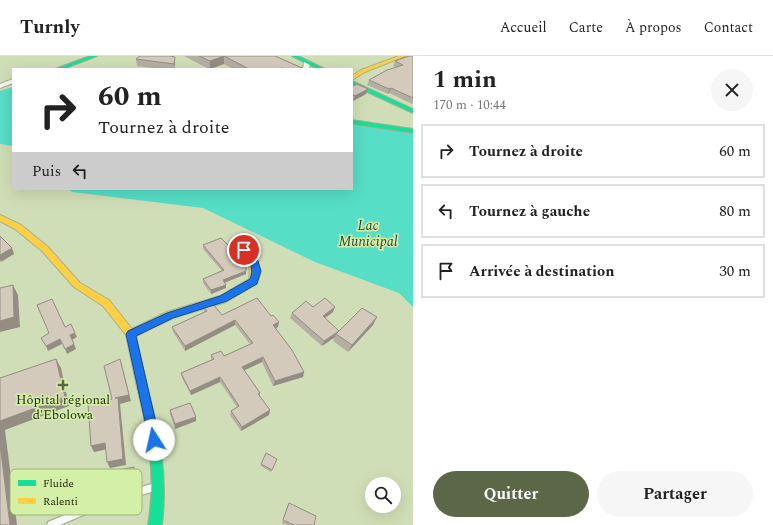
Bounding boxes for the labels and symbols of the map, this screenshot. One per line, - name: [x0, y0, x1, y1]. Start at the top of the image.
- water label: Lac Municipal: [338, 215, 398, 252]
- pin: [227, 233, 261, 267]
- marker: Hôpital régional d'Ebolowa: [57, 379, 69, 391]
- place label: Hôpital régional d'Ebolowa: [16, 390, 110, 425]
- position arrow: [133, 419, 175, 461]
- legend: [10, 469, 142, 515]
- text: Fluide: [43, 475, 74, 492]
- text: Ralenti: [43, 493, 78, 510]

